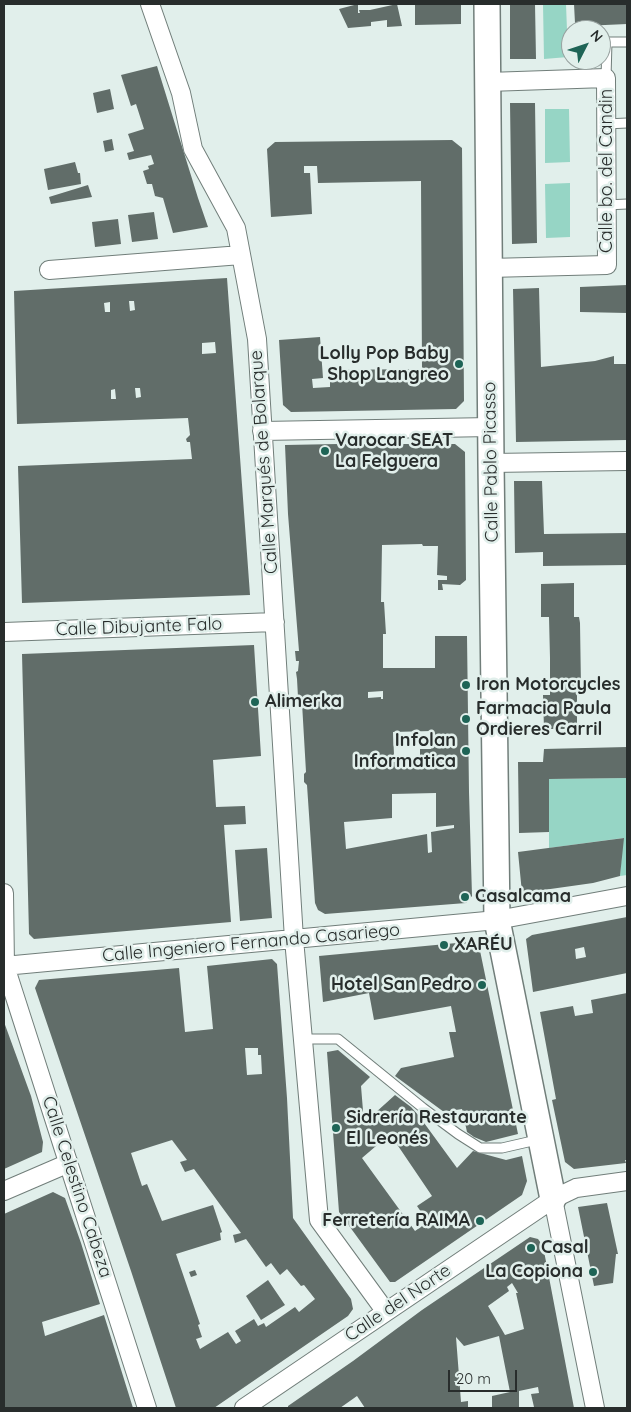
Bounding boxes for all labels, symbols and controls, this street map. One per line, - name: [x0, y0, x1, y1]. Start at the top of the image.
- north arrow: [561, 20, 611, 70]
- text: N: [586, 26, 607, 46]
- street label: Calle bo. del Candin: [596, 89, 618, 253]
- place label: Lolly Pop Baby Shop Langreo: [319, 343, 449, 386]
- street label: Calle Marqués de Bolarque: [245, 349, 283, 575]
- marker: Lolly Pop Baby Shop Langreo: [453, 358, 465, 370]
- street label: Calle Pablo Picasso: [479, 382, 503, 542]
- place label: Varocar SEAT La Felguera: [335, 430, 453, 472]
- marker: Varocar SEAT La Felguera: [319, 445, 331, 457]
- street label: Calle Dibujante Falo: [55, 613, 223, 641]
- place label: Iron Motorcycles: [476, 674, 620, 696]
- marker: Iron Motorcycles: [460, 679, 472, 691]
- place label: Alimerka: [265, 691, 342, 713]
- marker: Alimerka: [249, 696, 261, 708]
- place label: Farmacia Paula Ordieres Carril: [476, 698, 611, 741]
- marker: Farmacia Paula Ordieres Carril: [460, 713, 472, 725]
- place label: Infolan Informatica: [354, 730, 456, 772]
- marker: Infolan Informatica: [460, 745, 472, 757]
- place label: Casalcama: [475, 886, 571, 908]
- marker: Casalcama: [459, 891, 471, 903]
- street label: Calle Ingeniero Fernando Casariego: [101, 919, 401, 967]
- place label: XARÉU: [454, 934, 513, 956]
- marker: XARÉU: [438, 939, 450, 951]
- place label: Hotel San Pedro: [331, 974, 472, 996]
- marker: Hotel San Pedro: [476, 979, 488, 991]
- street label: Calle Celestino Cabeza: [37, 1093, 117, 1281]
- place label: Sidrería Restaurante El Leonés: [346, 1107, 527, 1150]
- marker: Sidrería Restaurante El Leonés: [330, 1122, 342, 1134]
- place label: Ferretería RAIMA: [322, 1210, 470, 1232]
- marker: Ferretería RAIMA: [474, 1215, 486, 1227]
- place label: Casal: [541, 1237, 589, 1259]
- marker: Casal: [525, 1242, 537, 1254]
- street label: Calle del Norte: [341, 1260, 455, 1346]
- place label: La Copiona: [485, 1261, 583, 1283]
- marker: La Copiona: [587, 1266, 599, 1278]
- scale bar: [451, 1360, 520, 1392]
- text: 20 m: [456, 1369, 491, 1388]

